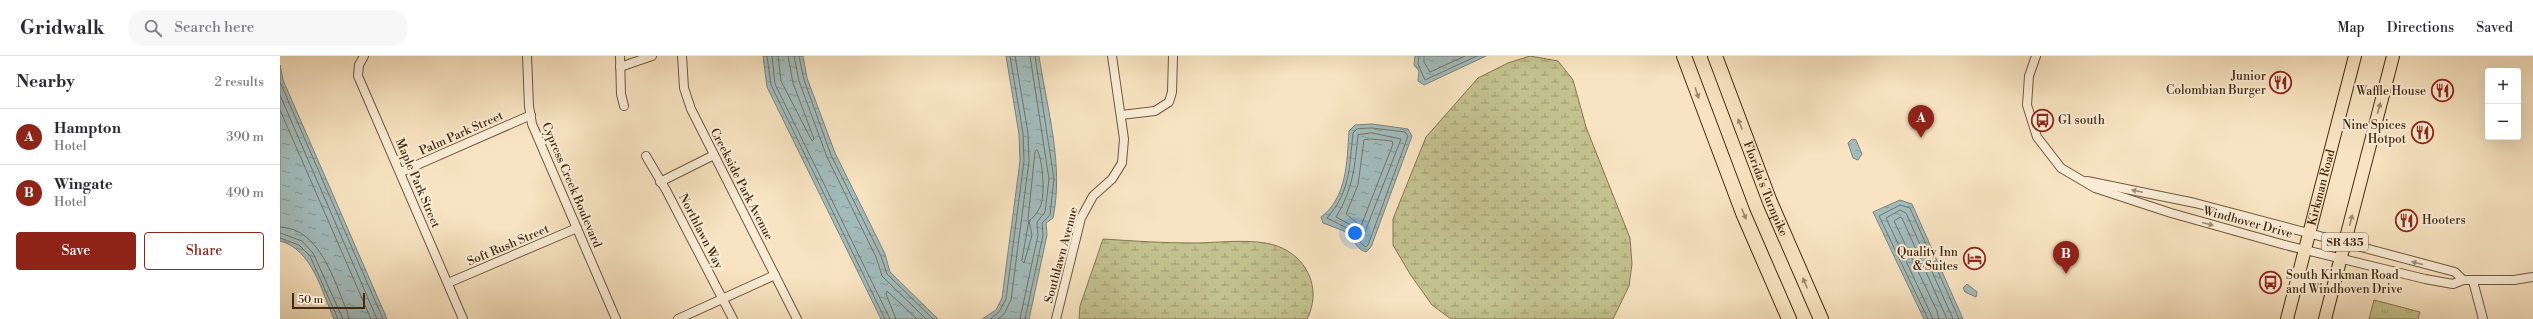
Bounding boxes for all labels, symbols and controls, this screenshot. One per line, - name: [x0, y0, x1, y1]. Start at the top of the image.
- search box: [128, 10, 408, 46]
- text: Gridwalk: [20, 16, 104, 40]
- icon: search: [142, 17, 164, 39]
- text: Search here: [174, 18, 254, 37]
- text: Map: [2337, 19, 2365, 37]
- text: Directions: [2387, 19, 2454, 37]
- text: Saved: [2476, 19, 2513, 37]
- map controls: [2485, 68, 2521, 140]
- button: +: [2485, 68, 2521, 104]
- place label: Junior Colombian Burger: [2166, 69, 2266, 98]
- restaurant icon: Junior Colombian Burger: [2268, 70, 2294, 96]
- text: Nearby: [16, 71, 75, 93]
- text: 2 results: [215, 74, 264, 90]
- restaurant icon: Waffle House: [2429, 78, 2455, 104]
- place label: Waffle House: [2355, 84, 2426, 99]
- one-way arrow: [1694, 87, 1700, 99]
- one-way arrow: [2377, 102, 2383, 114]
- button: −: [2485, 104, 2521, 140]
- pin: A: [1908, 105, 1934, 138]
- bus stop icon: G1 south: [2030, 107, 2056, 133]
- street label: Palm Park Street: [417, 108, 506, 159]
- place label: G1 south: [2058, 113, 2105, 128]
- one-way arrow: [1737, 118, 1743, 130]
- place label: Nine Spices Hotpot: [2342, 118, 2407, 147]
- text: Hampton: [54, 119, 121, 138]
- restaurant icon: Nine Spices Hotpot: [2409, 119, 2435, 145]
- street label: Cypress Creek Boulevard: [538, 120, 605, 250]
- street label: Creekside Park Avenue: [707, 126, 776, 243]
- text: A: [24, 129, 34, 145]
- text: 390 m: [226, 129, 264, 145]
- street label: Maple Park Street: [392, 136, 443, 231]
- text: Hotel: [54, 138, 87, 154]
- street label: Florida's Turnpike: [1740, 139, 1791, 239]
- street label: Kirkman Road: [2304, 148, 2339, 227]
- text: Wingate: [54, 175, 113, 194]
- text: B: [24, 185, 34, 201]
- text: 490 m: [226, 185, 264, 201]
- one-way arrow: [2131, 187, 2143, 193]
- street label: Northlawn Way: [675, 191, 726, 271]
- text: Hotel: [54, 194, 87, 210]
- street label: Windhover Drive: [2200, 203, 2294, 242]
- street label: Southlawn Avenue: [1041, 205, 1082, 305]
- restaurant icon: Hooters: [2393, 207, 2419, 233]
- one-way arrow: [1741, 209, 1747, 221]
- place label: Hooters: [2422, 213, 2466, 228]
- one-way arrow: [2348, 214, 2354, 226]
- street label: Soft Rush Street: [465, 221, 552, 269]
- one-way arrow: [2203, 221, 2215, 227]
- your location: [1345, 223, 1365, 243]
- button: Save: [16, 232, 136, 270]
- button: Share: [144, 232, 264, 270]
- road number: SR 435: [2322, 233, 2368, 251]
- pin: B: [2053, 241, 2079, 274]
- place label: Quality Inn & Suites: [1897, 245, 1958, 274]
- hotel icon: Quality Inn & Suites: [1961, 246, 1987, 272]
- one-way arrow: [2411, 260, 2423, 266]
- place label: South Kirkman Road and Windhoven Drive: [2286, 268, 2403, 297]
- bus stop icon: South Kirkman Road and Windhoven Drive: [2257, 269, 2283, 295]
- one-way arrow: [1802, 278, 1808, 289]
- scale bar: [292, 291, 365, 310]
- text: 50 m: [298, 293, 323, 307]

